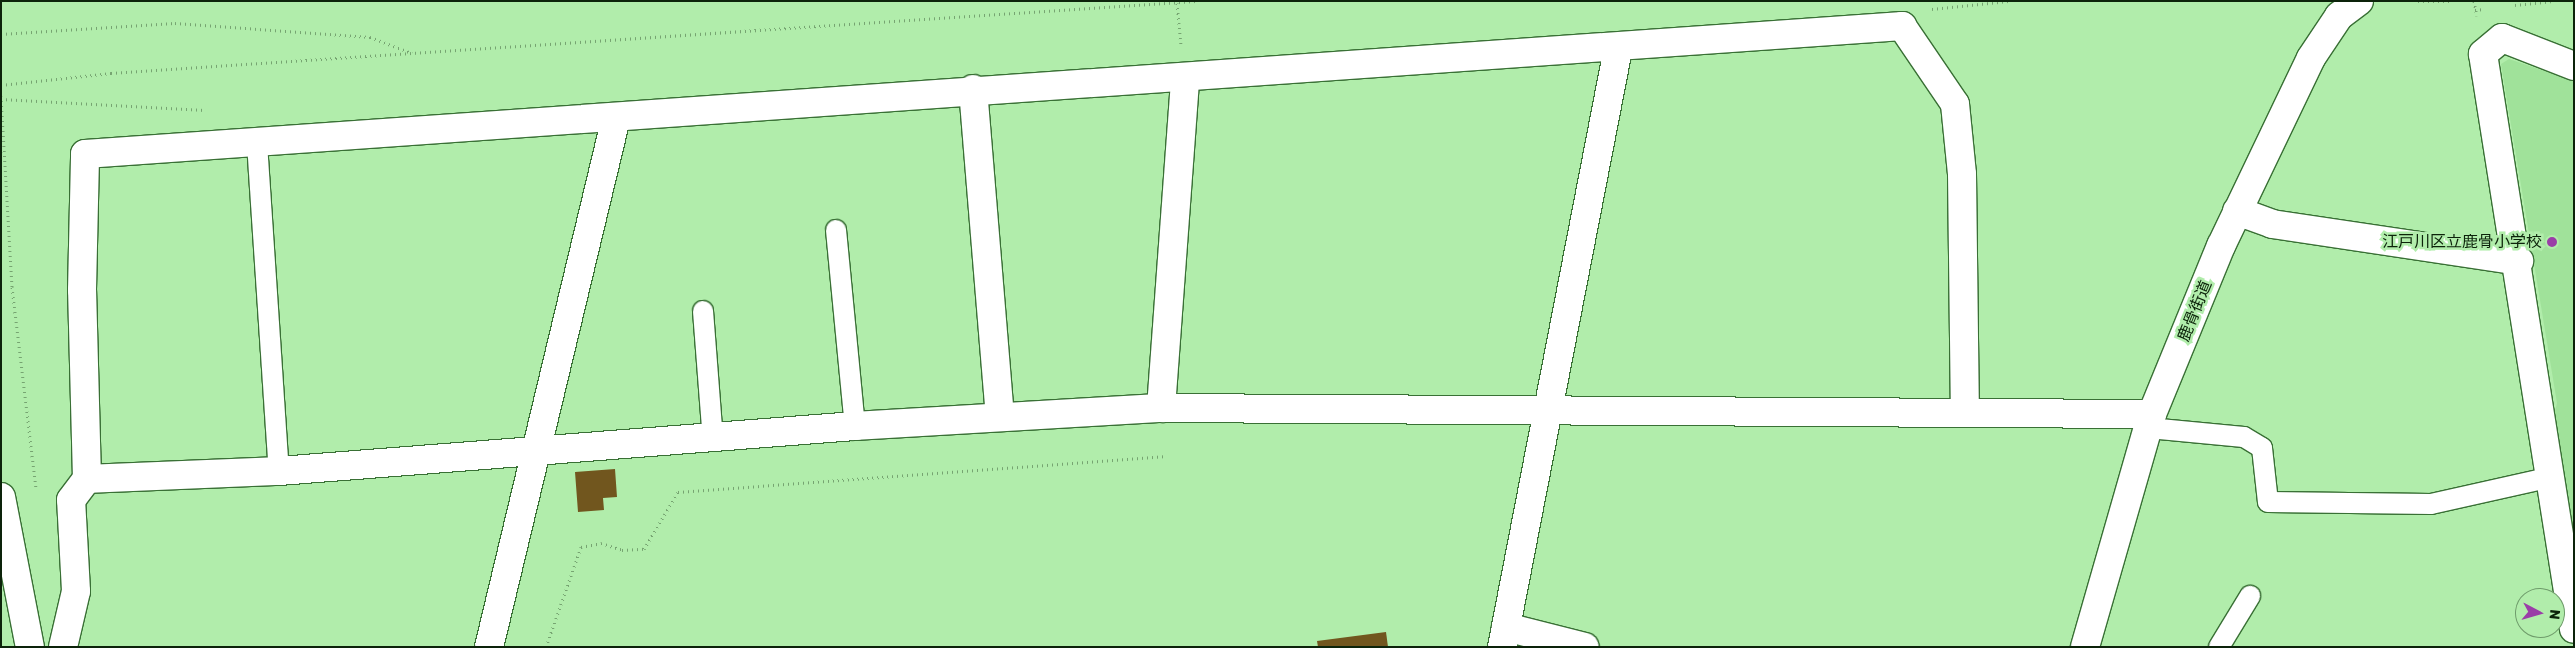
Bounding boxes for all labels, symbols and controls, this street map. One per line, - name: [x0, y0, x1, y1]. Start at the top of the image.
- place label: 江戸川区立鹿骨小学校: [2382, 232, 2542, 252]
- marker: 江戸川区立鹿骨小学校: [2546, 236, 2558, 248]
- street label: 鹿骨街道: [2174, 278, 2216, 344]
- north arrow: [2515, 588, 2565, 638]
- text: N: [2545, 609, 2563, 620]

